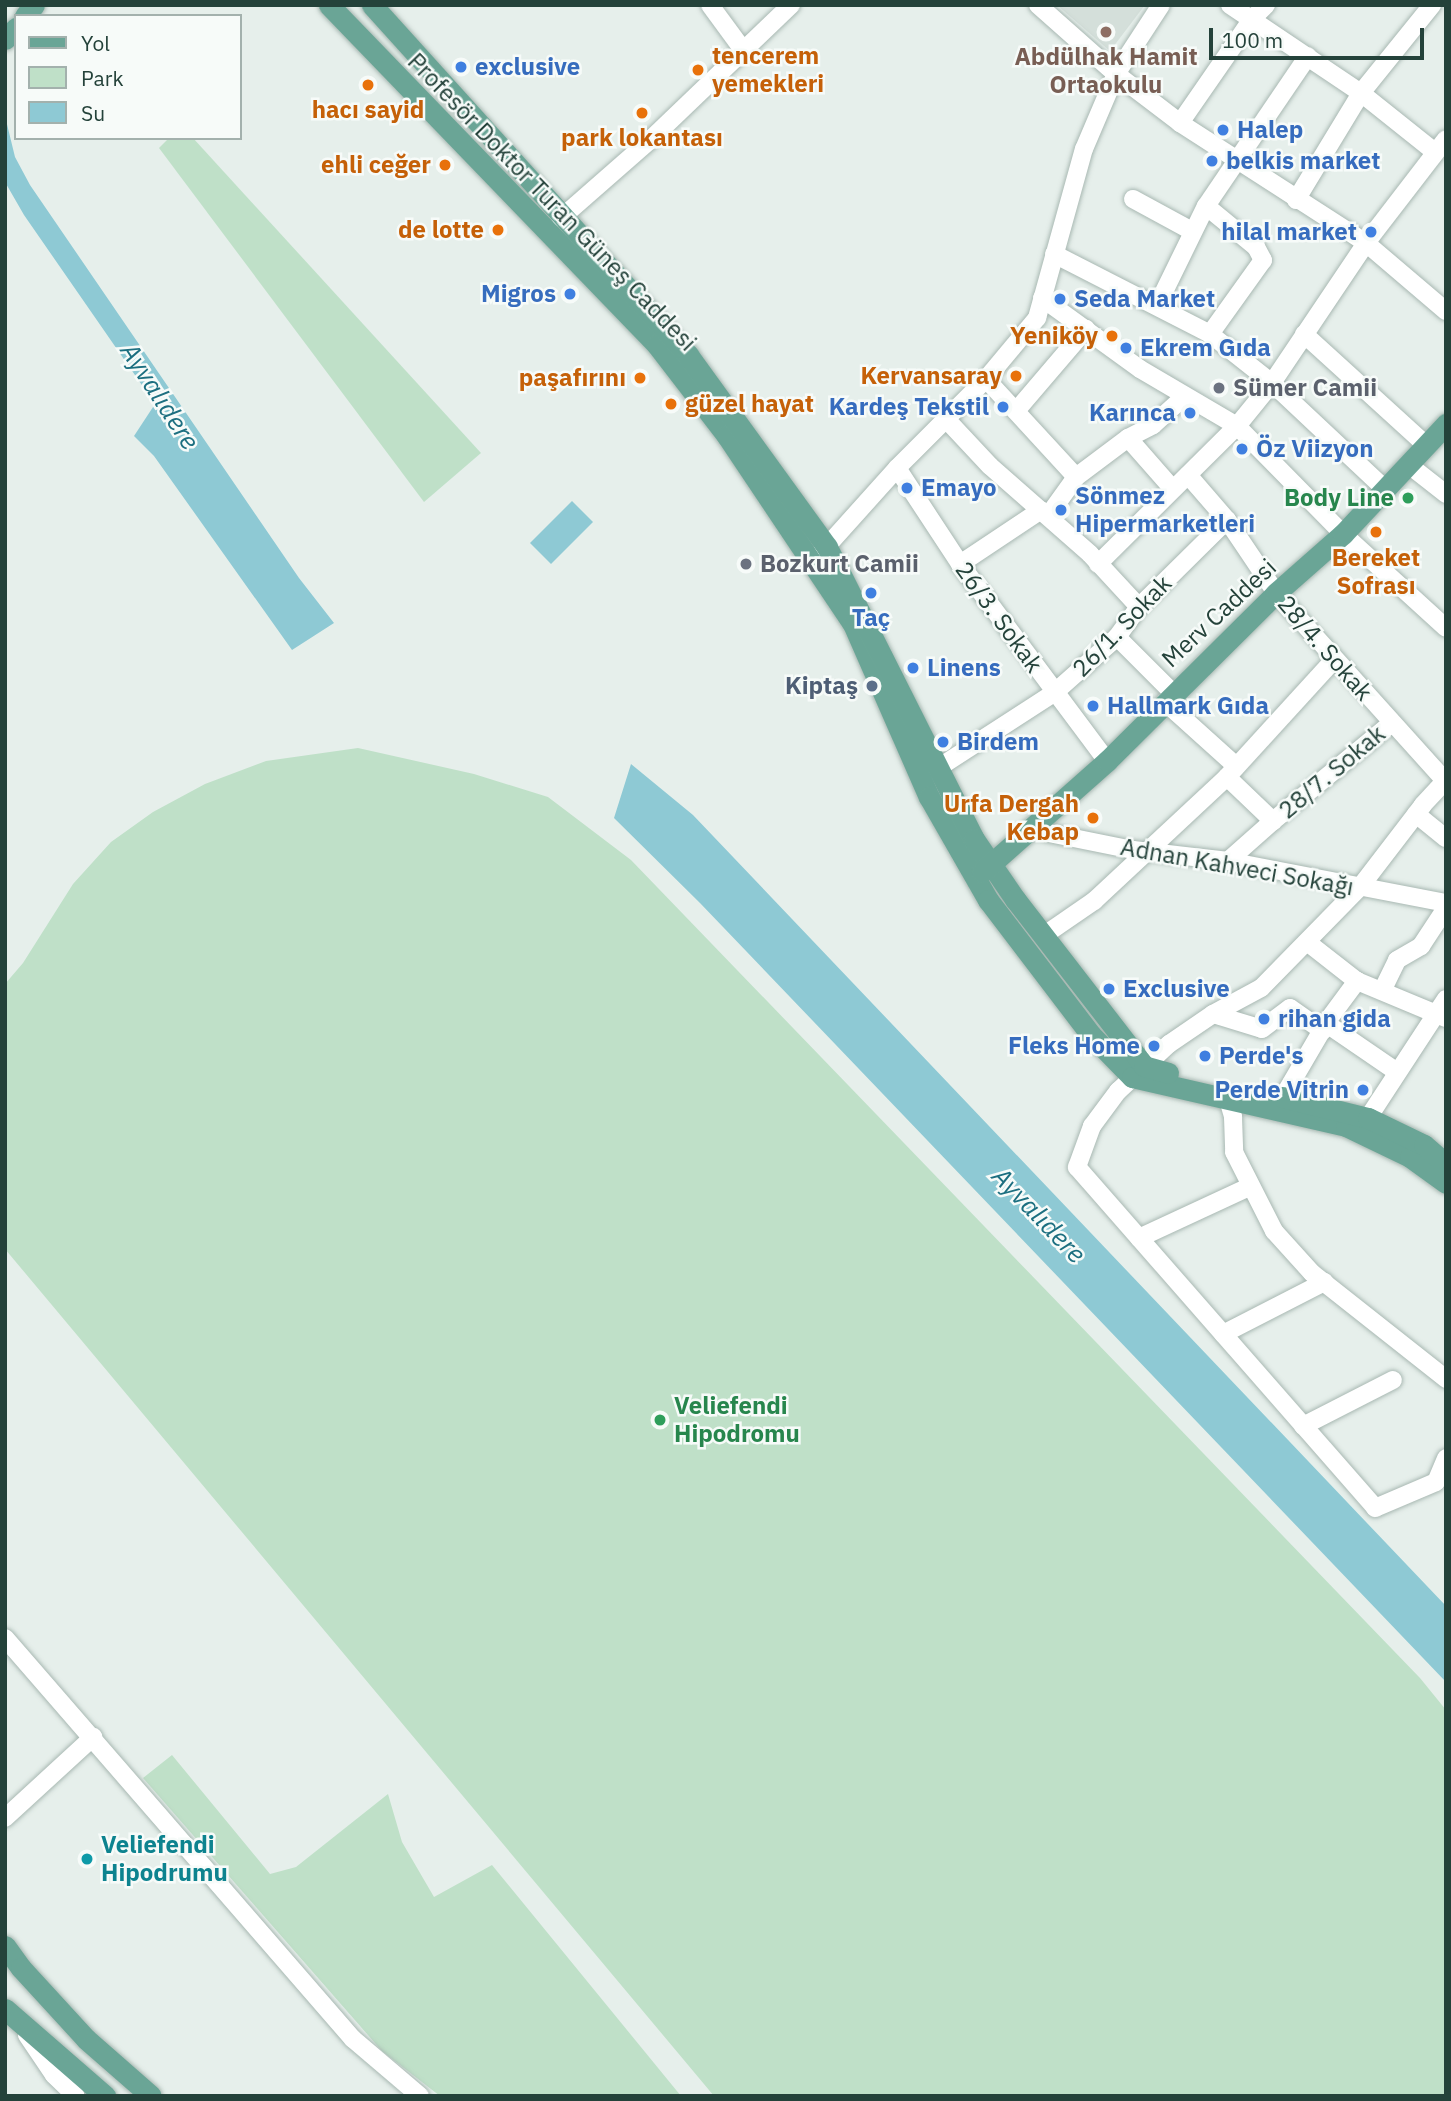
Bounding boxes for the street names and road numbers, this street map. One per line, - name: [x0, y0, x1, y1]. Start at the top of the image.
- street label: Profesör Doktor Turan Güneş Caddesi: [402, 47, 702, 357]
- street label: Merv Caddesi: [1156, 553, 1282, 673]
- street label: 26/3. Sokak: [949, 556, 1049, 678]
- street label: 26/1. Sokak: [1067, 569, 1177, 683]
- street label: 28/4. Sokak: [1272, 590, 1378, 706]
- street label: 28/7. Sokak: [1273, 719, 1391, 825]
- street label: Adnan Kahveci Sokağı: [1118, 832, 1356, 902]

